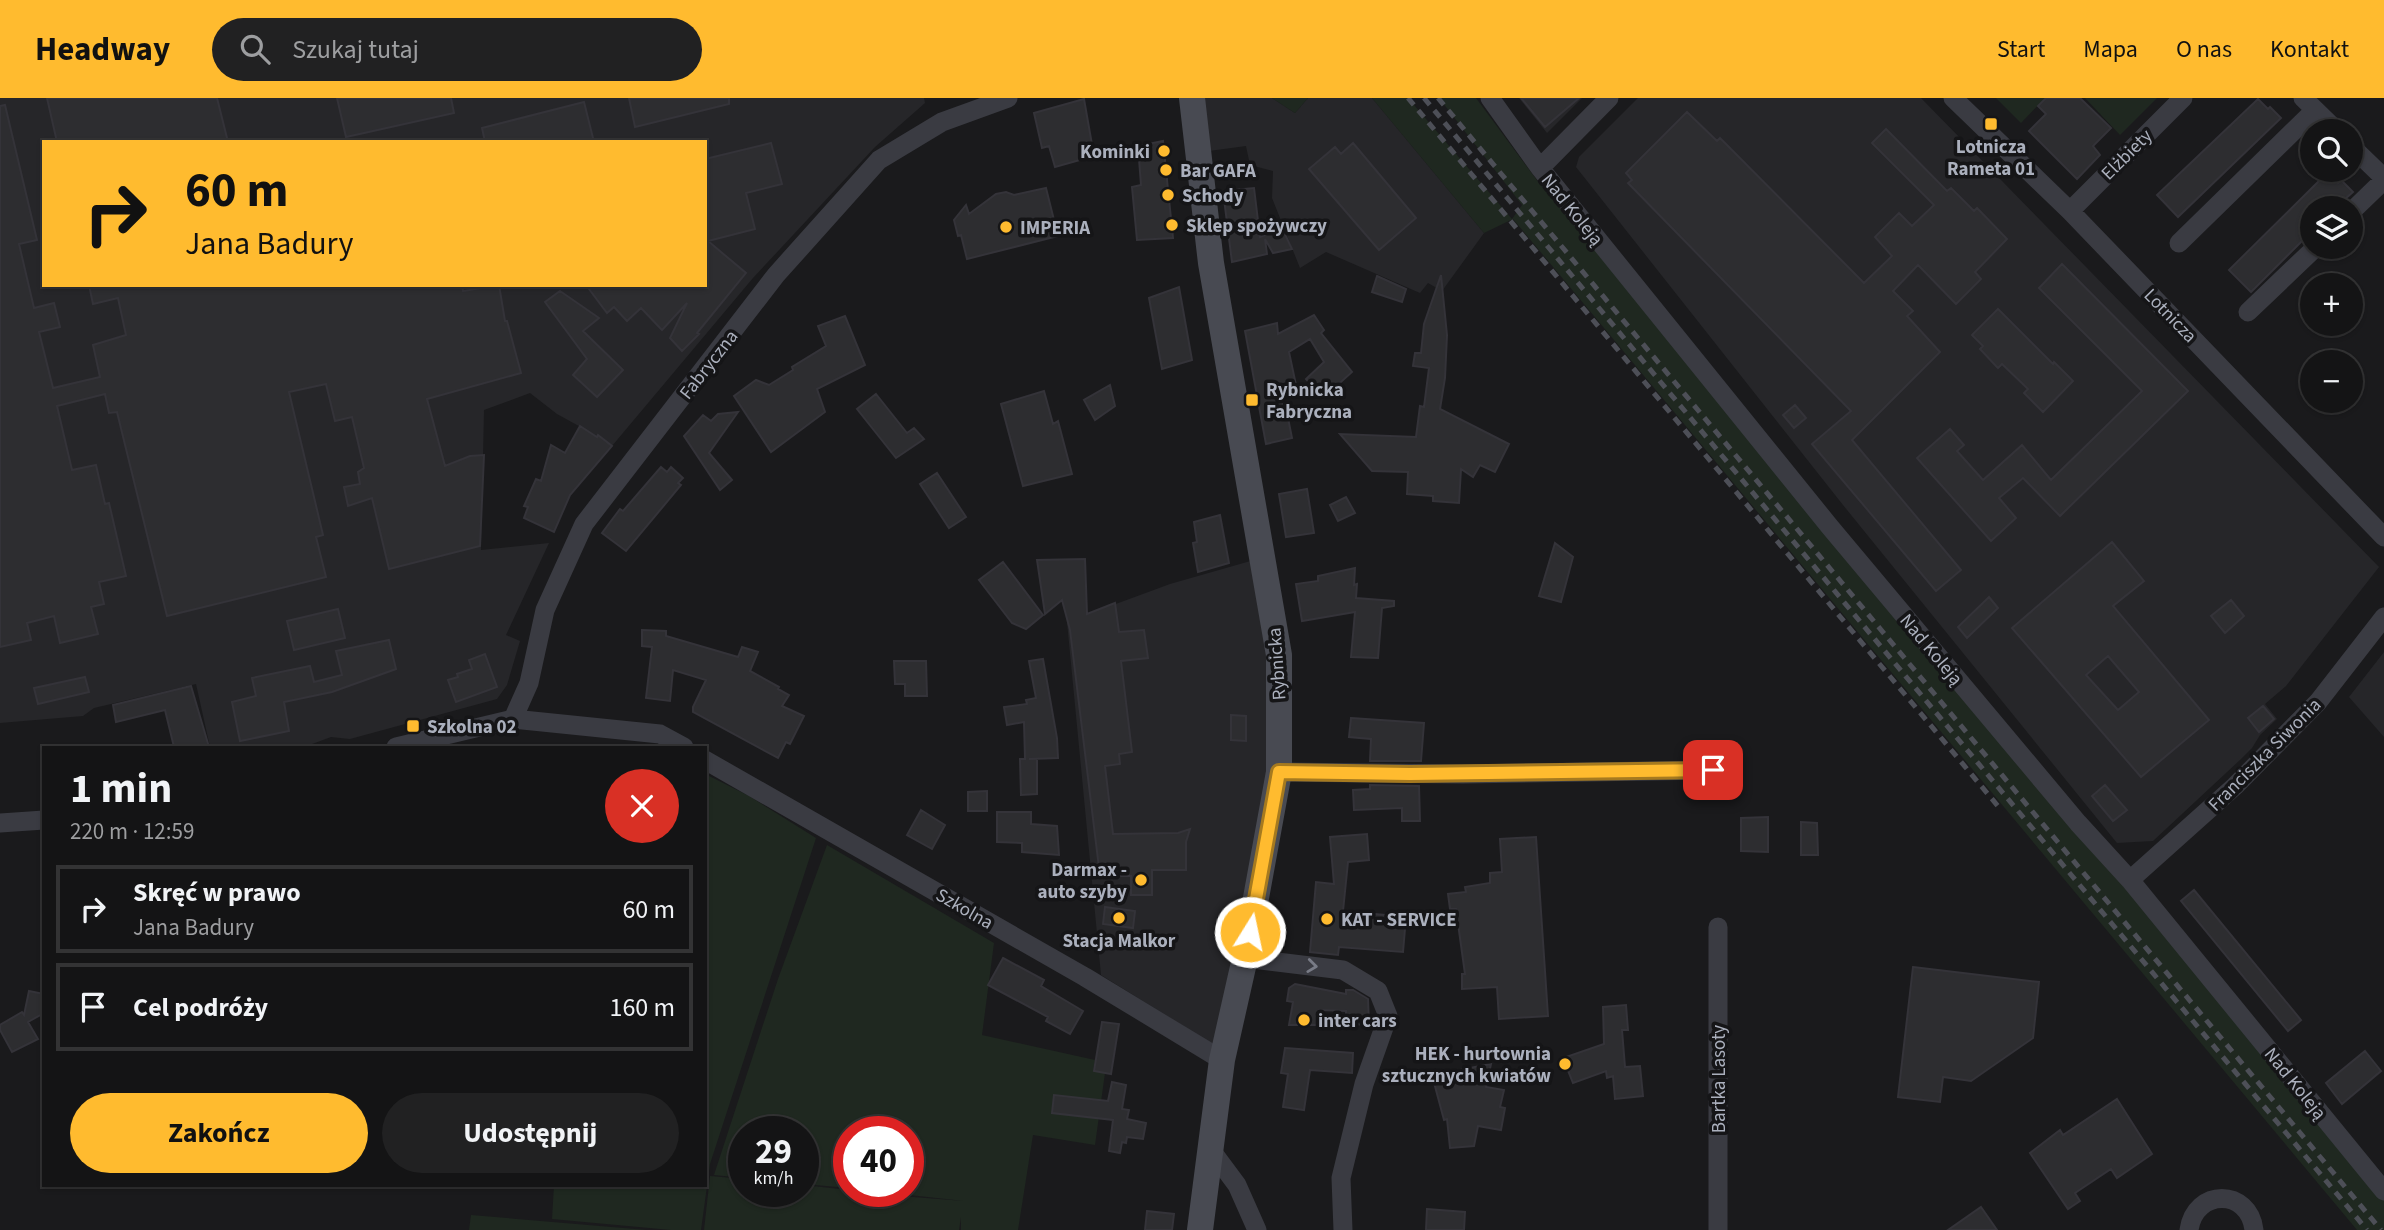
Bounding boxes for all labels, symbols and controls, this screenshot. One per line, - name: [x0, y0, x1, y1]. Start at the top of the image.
- search box: [212, 18, 702, 81]
- text: Headway: [35, 26, 170, 73]
- icon: search: [236, 30, 274, 68]
- text: Szukaj tutaj: [292, 31, 419, 68]
- text: Start: [1997, 32, 2045, 67]
- text: Mapa: [2083, 32, 2138, 67]
- text: O nas: [2176, 32, 2232, 67]
- text: Kontakt: [2270, 32, 2349, 67]
- marker: Lotnicza Rameta 01: [1983, 116, 1999, 132]
- map controls: [2300, 119, 2363, 413]
- button: search: [2300, 119, 2363, 182]
- street label: Elżbiety: [2095, 123, 2159, 187]
- place label: Lotnicza Rameta 01: [1947, 134, 2035, 183]
- place label: Kominki: [1080, 139, 1150, 166]
- marker: Kominki: [1156, 143, 1172, 159]
- text: 60 m: [185, 156, 289, 226]
- place label: Bar GAFA: [1180, 158, 1256, 185]
- marker: Bar GAFA: [1158, 162, 1174, 178]
- icon: right: [70, 168, 161, 259]
- street label: Nad Koleją: [1534, 168, 1610, 252]
- place label: Schody: [1182, 183, 1244, 210]
- marker: Schody: [1160, 187, 1176, 203]
- button: layers: [2300, 196, 2363, 259]
- place label: Sklep spożywczy: [1186, 213, 1327, 240]
- place label: IMPERIA: [1020, 215, 1090, 242]
- marker: Sklep spożywczy: [1164, 217, 1180, 233]
- marker: IMPERIA: [998, 219, 1014, 235]
- text: Jana Badury: [185, 221, 353, 267]
- button: +: [2300, 273, 2363, 336]
- street label: Lotnicza: [2137, 283, 2203, 349]
- street label: Fabryczna: [673, 325, 745, 405]
- button: −: [2300, 350, 2363, 413]
- place label: Rybnicka Fabryczna: [1266, 377, 1352, 426]
- marker: Rybnicka Fabryczna: [1244, 392, 1260, 408]
- street label: Nad Koleją: [1893, 608, 1969, 692]
- street label: Rybnicka: [1261, 627, 1293, 701]
- street label: Franciszka Siwonia: [2202, 692, 2328, 818]
- place label: Szkolna 02: [427, 714, 517, 741]
- marker: Szkolna 02: [405, 718, 421, 734]
- pin: [1683, 740, 1743, 800]
- icon: arrive: [1694, 751, 1732, 789]
- text: 1 min: [70, 759, 172, 819]
- button: close: [605, 769, 679, 843]
- text: 220 m · 12:59: [70, 815, 194, 848]
- place label: Darmax - auto szyby: [1037, 857, 1127, 906]
- marker: Darmax - auto szyby: [1133, 872, 1149, 888]
- text: Skręć w prawo: [133, 874, 301, 911]
- street label: Szkolna: [930, 882, 998, 937]
- icon: right: [74, 890, 112, 928]
- text: 60 m: [622, 891, 675, 928]
- position arrow: [1213, 895, 1287, 969]
- place label: KAT - SERVICE: [1341, 907, 1457, 934]
- marker: Stacja Malkor: [1111, 910, 1127, 926]
- text: Jana Badury: [133, 911, 254, 944]
- marker: KAT - SERVICE: [1319, 911, 1335, 927]
- place label: Stacja Malkor: [1063, 928, 1176, 955]
- one-way arrow: [1307, 959, 1318, 974]
- icon: arrive: [74, 988, 112, 1026]
- text: Cel podróży: [133, 989, 268, 1026]
- text: 160 m: [609, 989, 675, 1026]
- place label: inter cars: [1318, 1008, 1397, 1035]
- marker: inter cars: [1296, 1012, 1312, 1028]
- street label: Bartka Lasoty: [1706, 1025, 1733, 1133]
- place label: HEK - hurtownia sztucznych kwiatów: [1382, 1041, 1551, 1090]
- street label: Nad Koleją: [2257, 1042, 2333, 1126]
- marker: HEK - hurtownia sztucznych kwiatów: [1557, 1056, 1573, 1072]
- button: Zakończ: [70, 1093, 368, 1173]
- button: Udostępnij: [382, 1093, 679, 1173]
- speed limit sign: 40: [833, 1116, 924, 1207]
- text: 29: [755, 1127, 792, 1177]
- text: km/h: [754, 1166, 793, 1191]

